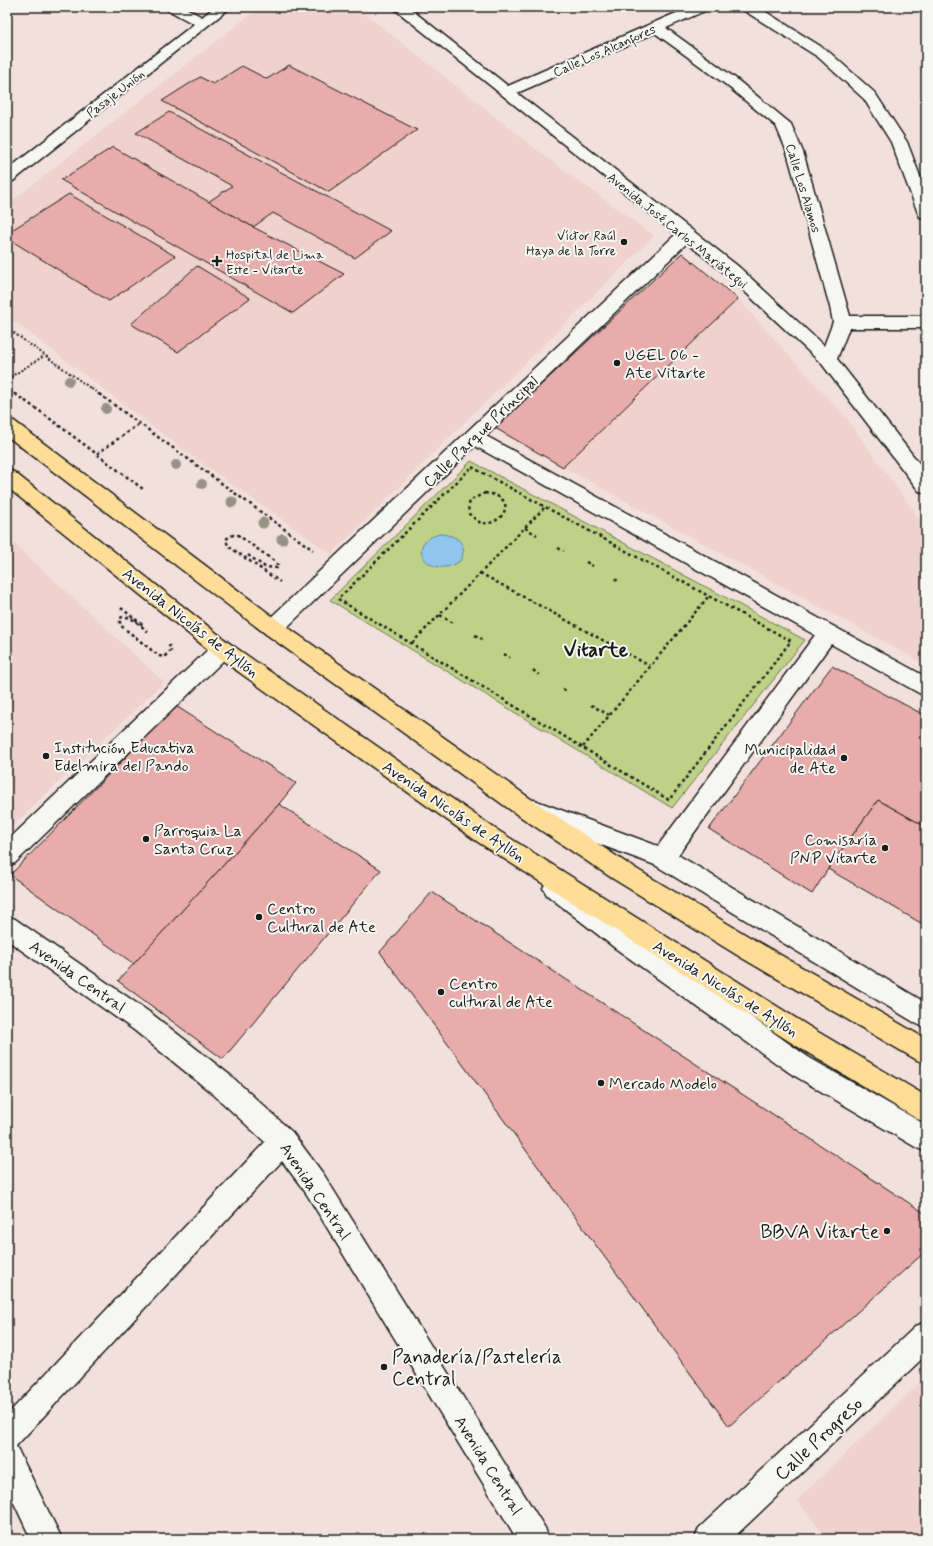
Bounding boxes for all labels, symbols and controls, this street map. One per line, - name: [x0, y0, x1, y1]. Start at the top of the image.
- street label: Calle Los Alcanfores: [551, 21, 660, 83]
- street label: Pasaje Unión: [83, 66, 149, 122]
- street label: Calle Los Alamos: [781, 142, 824, 235]
- street label: Avenida José Carlos Mariátegui: [602, 169, 751, 295]
- place label: Víctor Raúl Haya de la Torre: [526, 228, 616, 260]
- marker: Víctor Raúl Haya de la Torre: [619, 237, 629, 247]
- place label: Hospital de Lima Este - Vitarte: [226, 247, 324, 279]
- marker: Hospital de Lima Este - Vitarte: [211, 255, 223, 267]
- place label: UGEL 06 - Ate Vitarte: [625, 345, 706, 384]
- marker: UGEL 06 - Ate Vitarte: [612, 358, 622, 368]
- street label: Calle Parque Principal: [419, 372, 543, 493]
- street label: Avenida Nicolás de Ayllón: [118, 563, 263, 683]
- district label: Vitarte: [564, 637, 629, 664]
- place label: Institución Educativa Edelmira del Pando: [54, 738, 194, 777]
- place label: Municipalidad de Ate: [745, 740, 836, 779]
- marker: Institución Educativa Edelmira del Pando: [41, 751, 51, 761]
- marker: Municipalidad de Ate: [839, 753, 849, 763]
- street label: Avenida Nicolás de Ayllón: [378, 757, 529, 868]
- place label: Parroquia La Santa Cruz: [154, 821, 242, 860]
- place label: Comisaría PNP Vitarte: [790, 830, 877, 869]
- marker: Parroquia La Santa Cruz: [141, 834, 151, 844]
- marker: Comisaría PNP Vitarte: [880, 843, 890, 853]
- place label: Centro Cultural de Ate: [267, 899, 376, 938]
- marker: Centro Cultural de Ate: [254, 912, 264, 922]
- street label: Avenida Central: [25, 936, 129, 1018]
- street label: Avenida Nicolás de Ayllón: [649, 936, 802, 1043]
- place label: Centro cultural de Ate: [449, 974, 553, 1013]
- marker: Centro cultural de Ate: [436, 987, 446, 997]
- place label: Mercado Modelo: [609, 1074, 717, 1095]
- marker: Mercado Modelo: [596, 1078, 606, 1088]
- street label: Avenida Central: [275, 1139, 355, 1245]
- place label: BBVA Vitarte: [760, 1220, 879, 1245]
- marker: BBVA Vitarte: [882, 1226, 892, 1236]
- place label: Panadería/Pastelería Central: [392, 1345, 562, 1392]
- marker: Panadería/Pastelería Central: [379, 1362, 389, 1372]
- street label: Calle Progreso: [770, 1392, 869, 1487]
- street label: Avenida Central: [449, 1412, 527, 1519]

